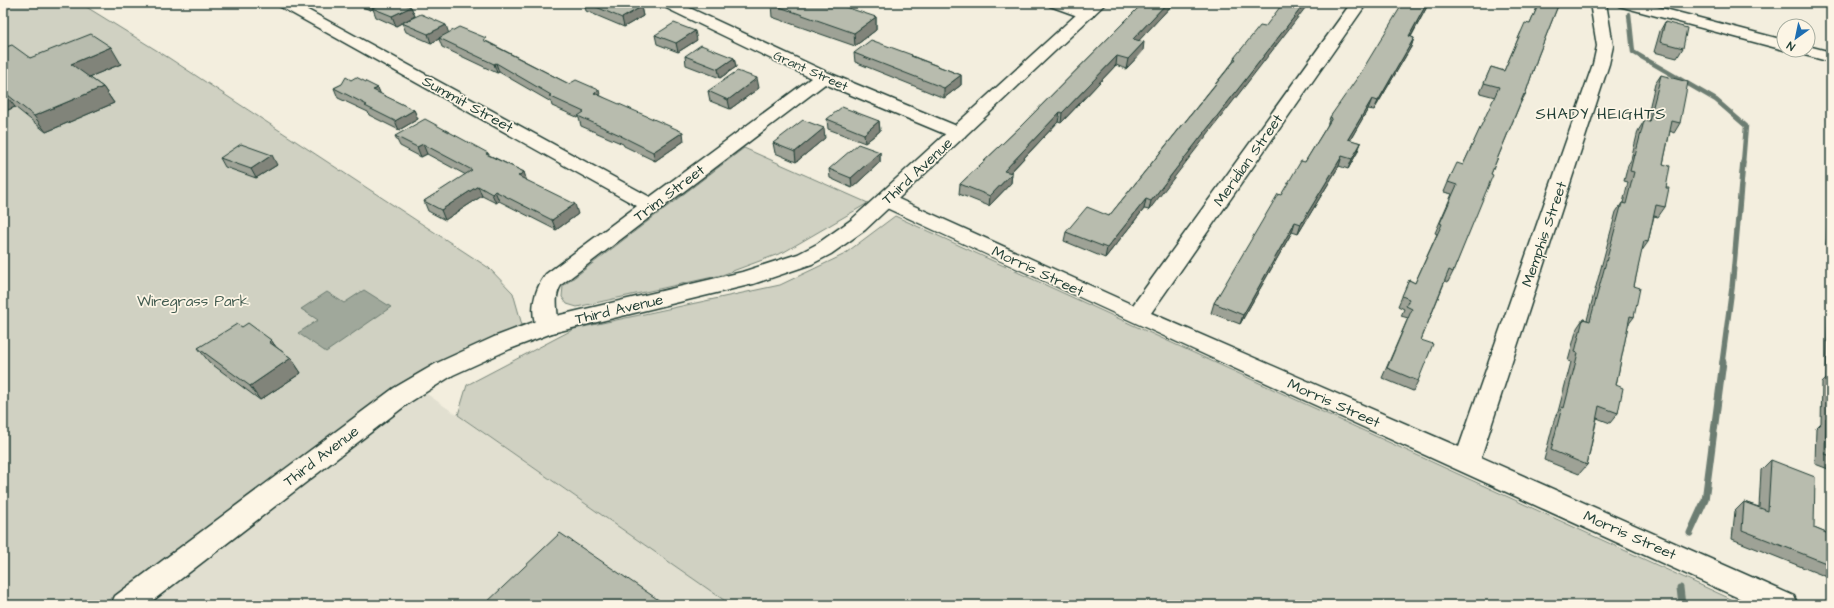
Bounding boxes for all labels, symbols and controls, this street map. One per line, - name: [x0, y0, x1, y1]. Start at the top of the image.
- north arrow: [1776, 18, 1816, 58]
- text: N: [1784, 38, 1798, 54]
- street label: Grant Street: [770, 46, 851, 96]
- street label: Summit Street: [418, 71, 517, 138]
- district label: SHADY HEIGHTS: [1535, 103, 1667, 125]
- street label: Meridian Street: [1209, 110, 1288, 211]
- street label: Third Avenue: [877, 133, 957, 210]
- street label: Trim Street: [629, 160, 709, 227]
- street label: Memphis Street: [1517, 179, 1572, 290]
- street label: Morris Street: [988, 241, 1087, 302]
- street label: Third Avenue: [573, 289, 665, 330]
- park label: Wiregrass Park: [137, 291, 249, 313]
- street label: Morris Street: [1284, 374, 1384, 433]
- street label: Third Avenue: [279, 421, 363, 492]
- street label: Morris Street: [1580, 506, 1680, 565]

